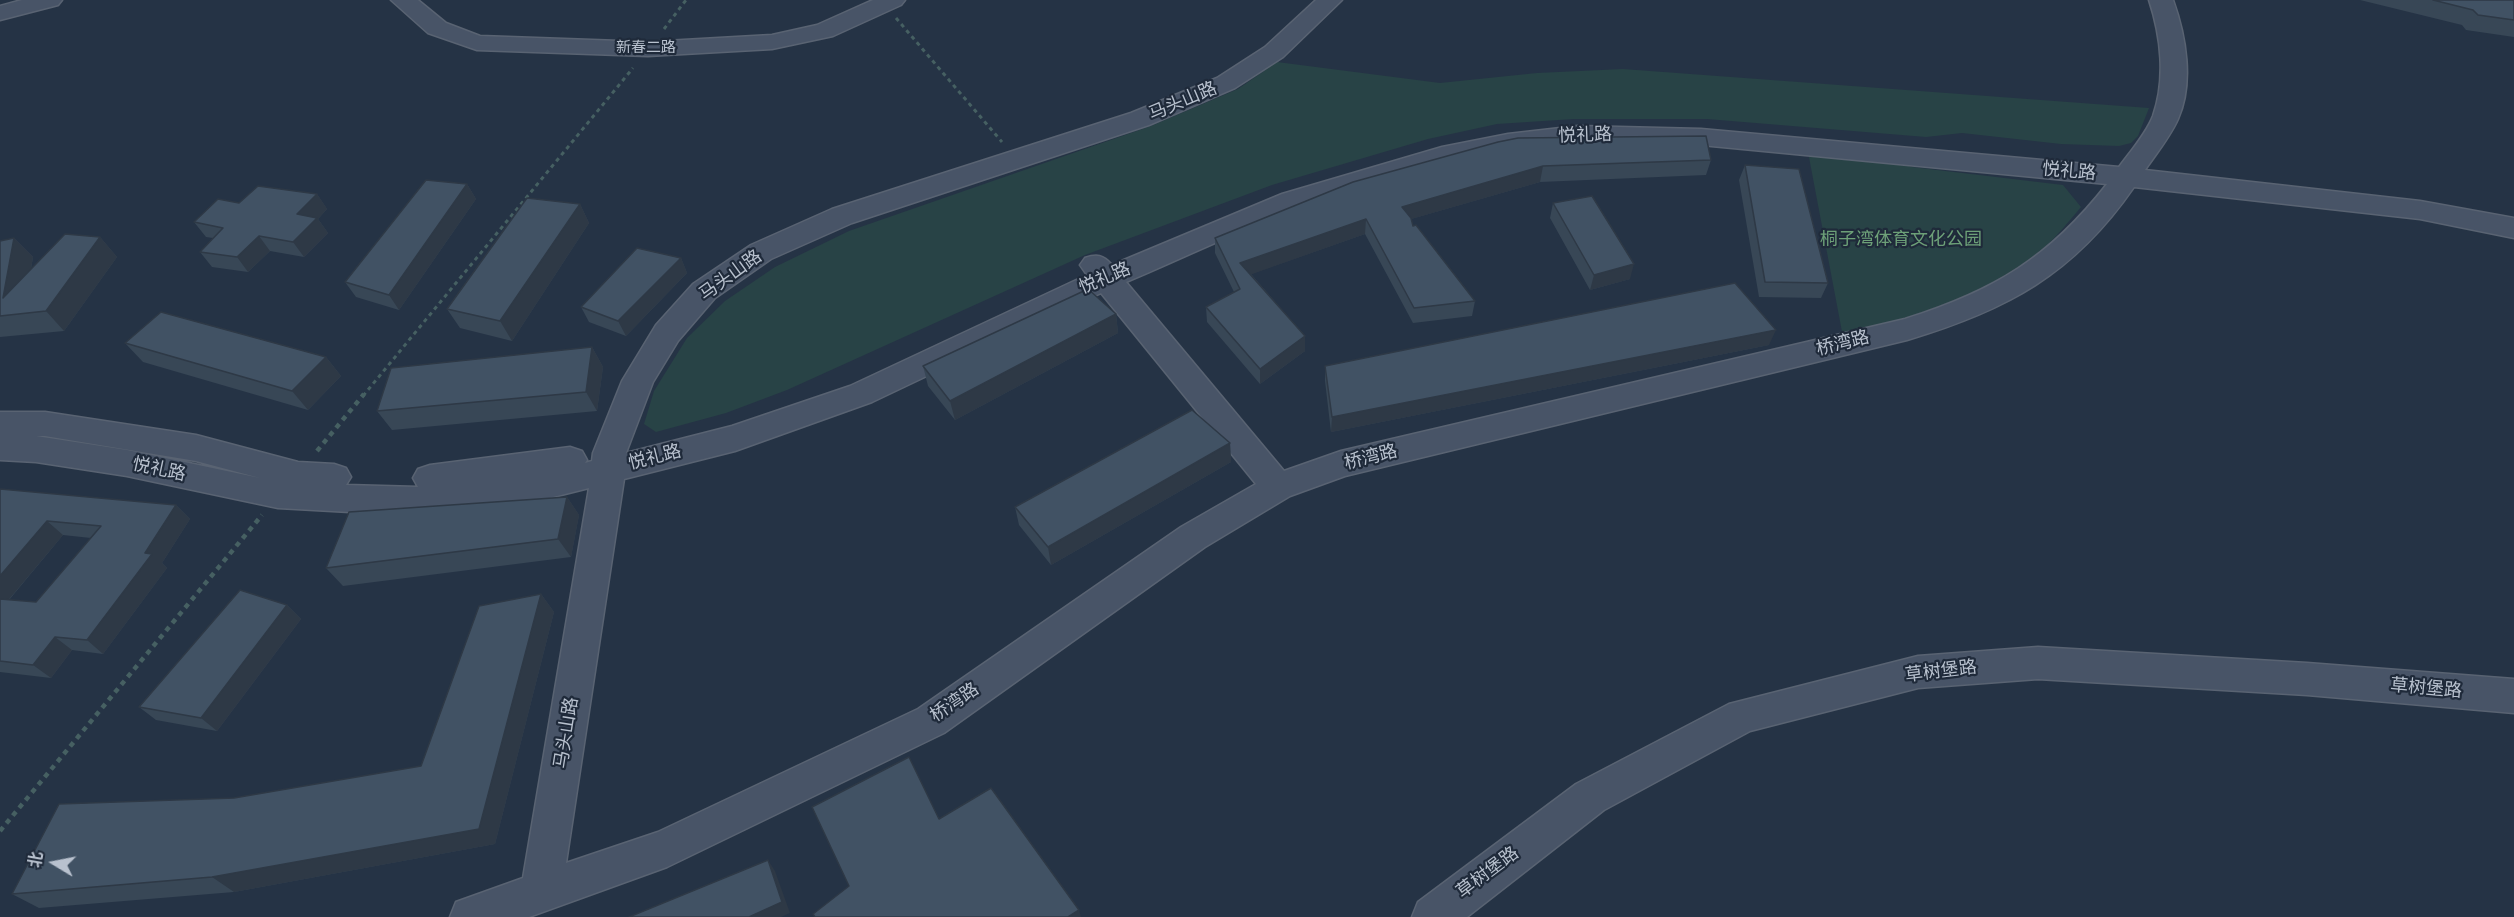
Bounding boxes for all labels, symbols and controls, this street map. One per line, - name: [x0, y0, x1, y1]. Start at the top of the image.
- street label: 新春二路: [616, 39, 676, 57]
- street label: 马头山路: [1146, 78, 1220, 126]
- street label: 悦礼路: [1558, 124, 1612, 148]
- street label: 悦礼路: [2041, 159, 2097, 185]
- park label: 桐子湾体育文化公园: [1820, 229, 1982, 251]
- street label: 马头山路: [696, 246, 766, 306]
- street label: 悦礼路: [1076, 259, 1134, 299]
- street label: 桥湾路: [1814, 327, 1872, 361]
- street label: 悦礼路: [626, 441, 684, 475]
- street label: 桥湾路: [1342, 441, 1400, 475]
- street label: 悦礼路: [130, 454, 188, 486]
- street label: 草树堡路: [1904, 657, 1978, 687]
- street label: 草树堡路: [2389, 675, 2463, 703]
- street label: 桥湾路: [927, 679, 983, 727]
- street label: 马头山路: [551, 696, 583, 770]
- north arrow: [24, 833, 84, 893]
- street label: 草树堡路: [1453, 843, 1523, 903]
- text: 北: [25, 850, 47, 869]

